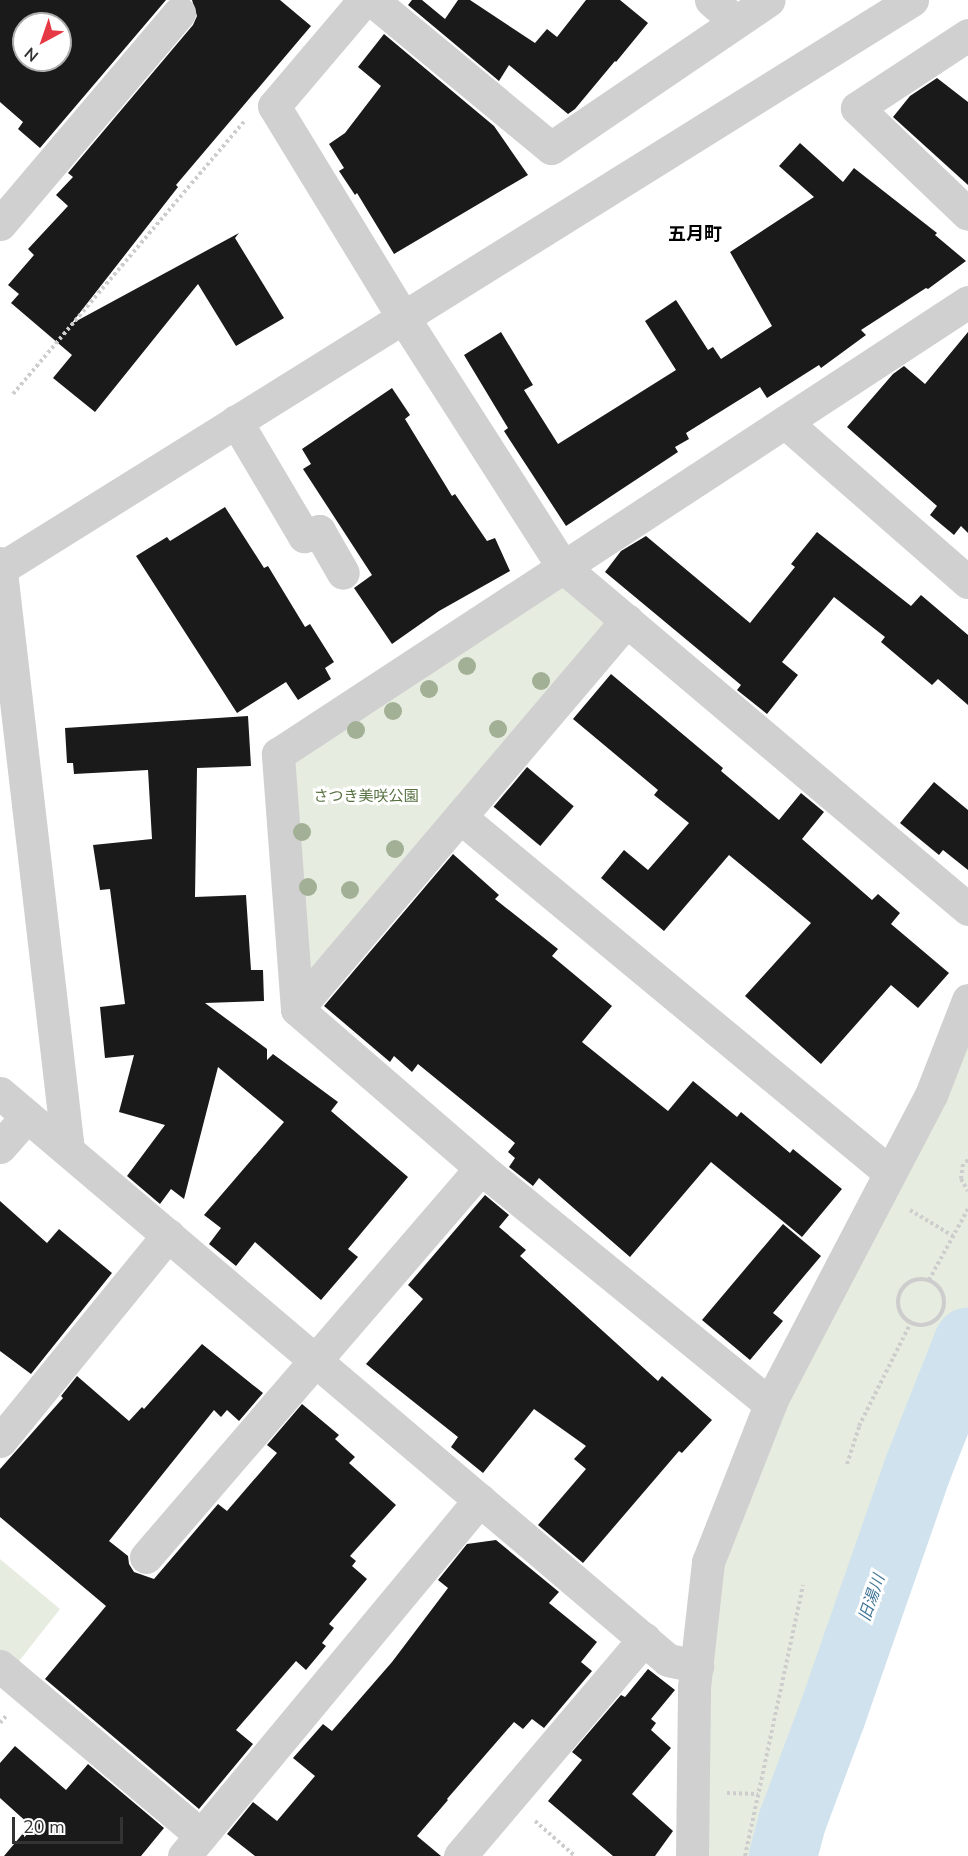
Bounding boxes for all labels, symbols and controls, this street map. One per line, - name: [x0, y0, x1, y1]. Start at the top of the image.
- north arrow: [12, 12, 72, 72]
- text: N: [20, 42, 43, 67]
- district label: 五月町: [668, 223, 722, 245]
- park label: さつき美咲公園: [314, 788, 418, 806]
- water label: 旧湯川: [855, 1572, 889, 1624]
- scale bar: [15, 1805, 126, 1843]
- text: 20 m: [23, 1815, 65, 1839]

